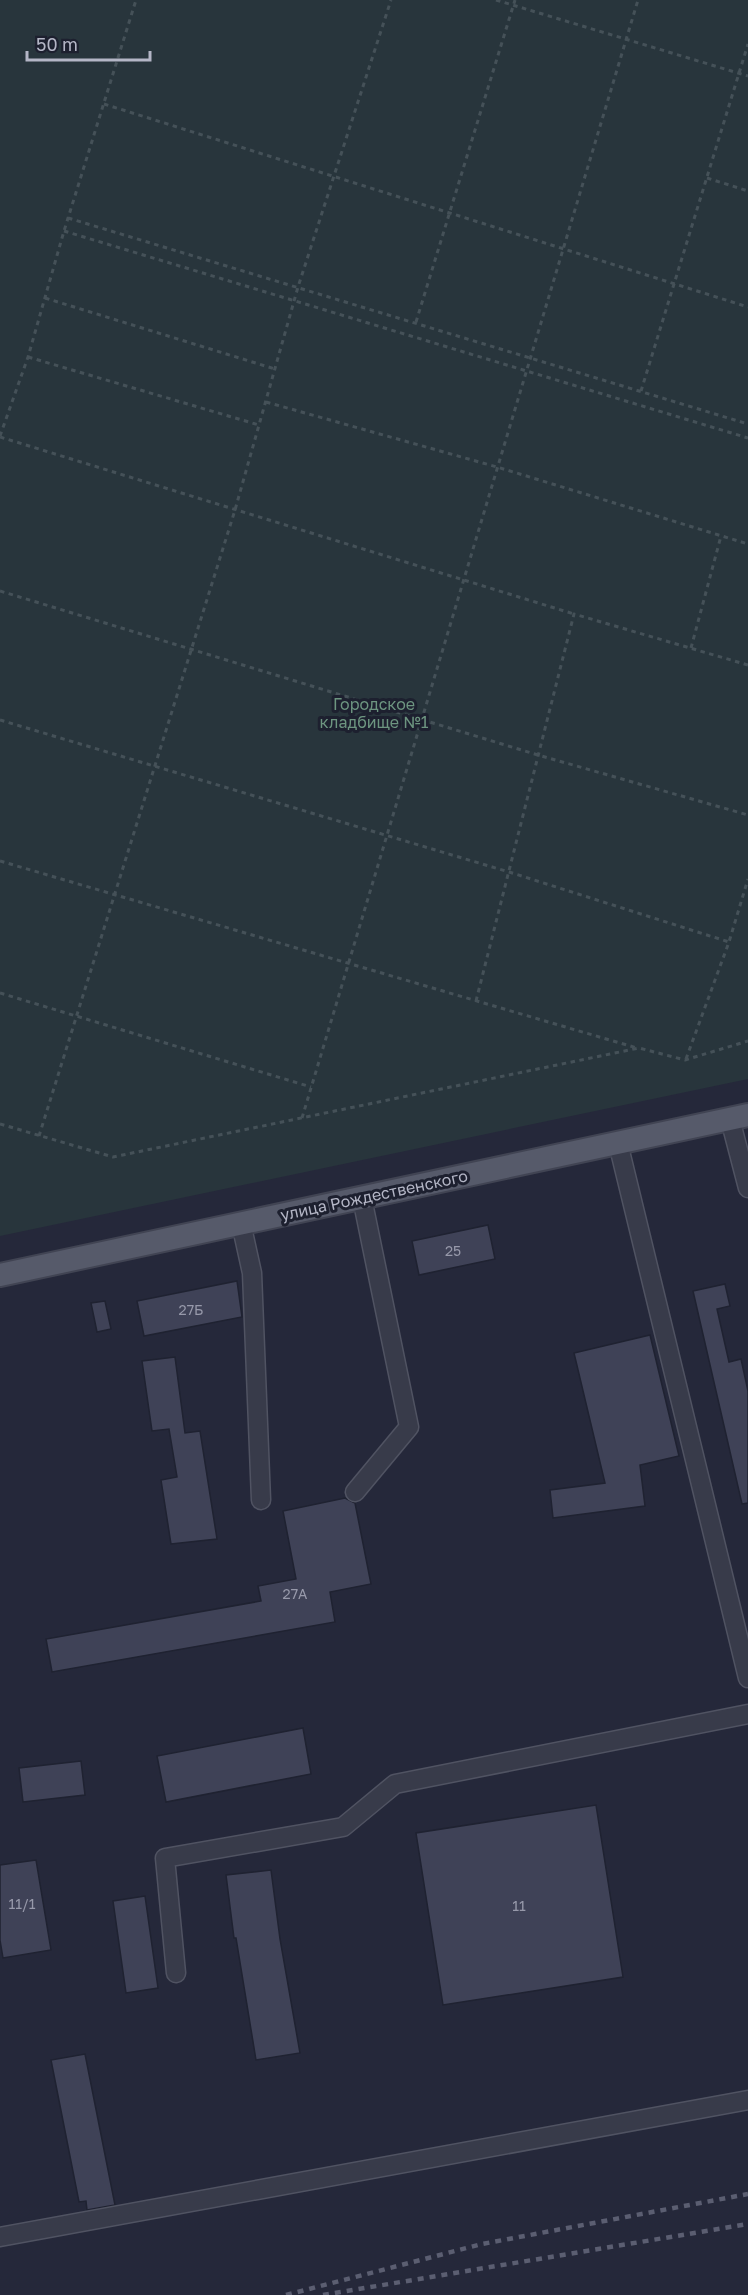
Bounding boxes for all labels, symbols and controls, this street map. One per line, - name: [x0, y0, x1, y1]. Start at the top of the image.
- scale bar: [27, 24, 150, 62]
- text: 50 m: [36, 33, 78, 55]
- park label: Городское кладбище №1: [320, 694, 429, 732]
- street label: улица Рождественского: [278, 1165, 470, 1225]
- house number: 25: [445, 1242, 461, 1259]
- house number: 27Б: [179, 1301, 203, 1318]
- house number: 27А: [283, 1585, 308, 1602]
- house number: 11/1: [8, 1895, 36, 1912]
- house number: 11: [512, 1897, 526, 1914]

